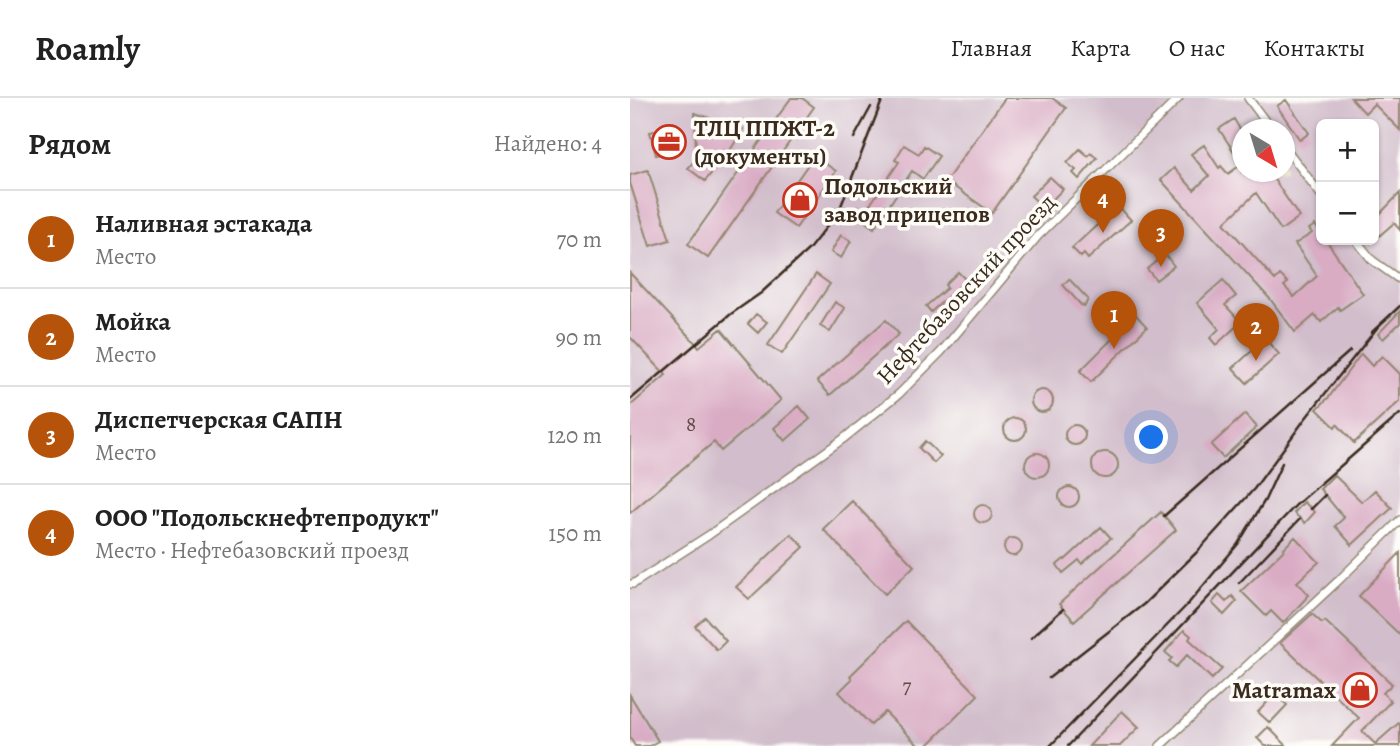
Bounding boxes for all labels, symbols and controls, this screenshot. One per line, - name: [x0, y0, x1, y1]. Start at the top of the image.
- text: Roamly: [35, 26, 140, 71]
- text: Главная: [951, 32, 1032, 64]
- text: Карта: [1070, 32, 1131, 64]
- text: О нас: [1169, 32, 1225, 64]
- text: Контакты: [1263, 32, 1365, 64]
- place label: ТЛЦ ППЖТ-2 (документы): [694, 112, 835, 172]
- north arrow: [1232, 119, 1295, 182]
- map controls: [1316, 119, 1379, 245]
- button: +: [1316, 119, 1379, 182]
- office icon: ТЛЦ ППЖТ-2 (документы): [650, 123, 688, 161]
- text: Рядом: [28, 124, 111, 164]
- text: Найдено: 4: [494, 128, 602, 159]
- place label: Подольский завод прицепов: [824, 170, 990, 230]
- pin: 4: [1080, 175, 1126, 233]
- shop icon: Подольский завод прицепов: [781, 181, 819, 219]
- button: −: [1316, 182, 1379, 245]
- street label: Нефтебазовский проезд: [869, 187, 1063, 391]
- text: Наливная эстакада: [95, 206, 312, 241]
- pin: 3: [1138, 209, 1184, 267]
- text: 1: [47, 224, 55, 255]
- text: 70 m: [556, 224, 602, 255]
- text: Место: [95, 241, 156, 272]
- pin: 1: [1091, 291, 1137, 349]
- pin: 2: [1233, 303, 1279, 361]
- text: Мойка: [95, 304, 171, 339]
- text: 2: [45, 322, 57, 353]
- text: 90 m: [556, 322, 602, 353]
- text: Место: [95, 339, 156, 370]
- text: Диспетчерская САПН: [95, 402, 343, 437]
- house number: 8: [686, 410, 696, 438]
- text: 3: [46, 420, 56, 451]
- text: 120 m: [547, 420, 602, 451]
- your location: [1134, 420, 1168, 454]
- text: Место: [95, 437, 156, 468]
- text: ООО "Подольскнефтепродукт": [95, 500, 439, 535]
- text: 4: [46, 518, 56, 549]
- text: 150 m: [548, 518, 602, 549]
- text: Место · Нефтебазовский проезд: [95, 535, 409, 566]
- shop icon: Matramax: [1341, 671, 1379, 709]
- house number: 7: [903, 672, 912, 700]
- place label: Matramax: [1232, 674, 1336, 706]

